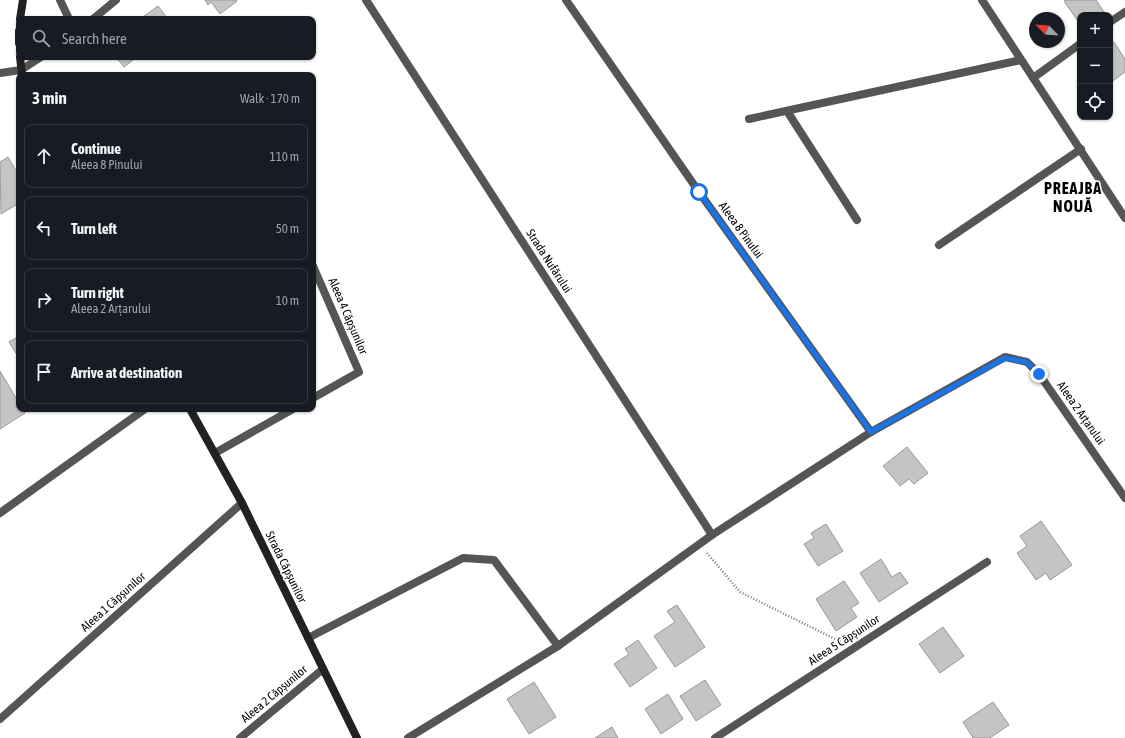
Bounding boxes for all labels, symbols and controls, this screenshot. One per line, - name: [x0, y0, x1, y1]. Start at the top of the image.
- north arrow: [1029, 12, 1065, 48]
- map controls: [1077, 12, 1113, 120]
- button: +: [1077, 12, 1113, 48]
- search box: [16, 16, 316, 60]
- icon: search: [30, 27, 52, 49]
- text: Search here: [62, 30, 127, 47]
- button: −: [1077, 48, 1113, 84]
- button: locate: [1077, 84, 1113, 120]
- text: 3 min: [32, 88, 67, 108]
- text: Walk · 170 m: [240, 91, 300, 106]
- text: Continue: [71, 140, 121, 157]
- icon: ahead: [33, 145, 55, 167]
- text: 110 m: [270, 149, 299, 164]
- text: Aleea 8 Pinului: [71, 157, 143, 172]
- district label: PREAJBA NOUĂ: [1044, 179, 1102, 215]
- route start: [690, 183, 708, 201]
- street label: Aleea 8 Pinului: [716, 199, 766, 261]
- icon: left: [33, 217, 55, 239]
- text: Turn left: [71, 220, 117, 237]
- text: 50 m: [276, 221, 299, 236]
- street label: Strada Nufărului: [523, 227, 575, 295]
- street label: Aleea 4 Căpșunilor: [326, 276, 371, 357]
- text: Turn right: [71, 284, 124, 301]
- icon: right: [33, 289, 55, 311]
- text: 10 m: [276, 293, 299, 308]
- text: Aleea 2 Arțarului: [71, 301, 151, 316]
- icon: arrive: [33, 361, 55, 383]
- text: Arrive at destination: [71, 364, 182, 381]
- route end: [1030, 365, 1048, 383]
- street label: Aleea 2 Arțarului: [1054, 379, 1108, 447]
- street label: Strada Căpșunilor: [263, 529, 310, 605]
- street label: Aleea 1 Căpșunilor: [78, 569, 148, 635]
- street label: Aleea 5 Căpșunilor: [806, 612, 882, 668]
- street label: Aleea 2 Căpșunilor: [238, 662, 310, 726]

